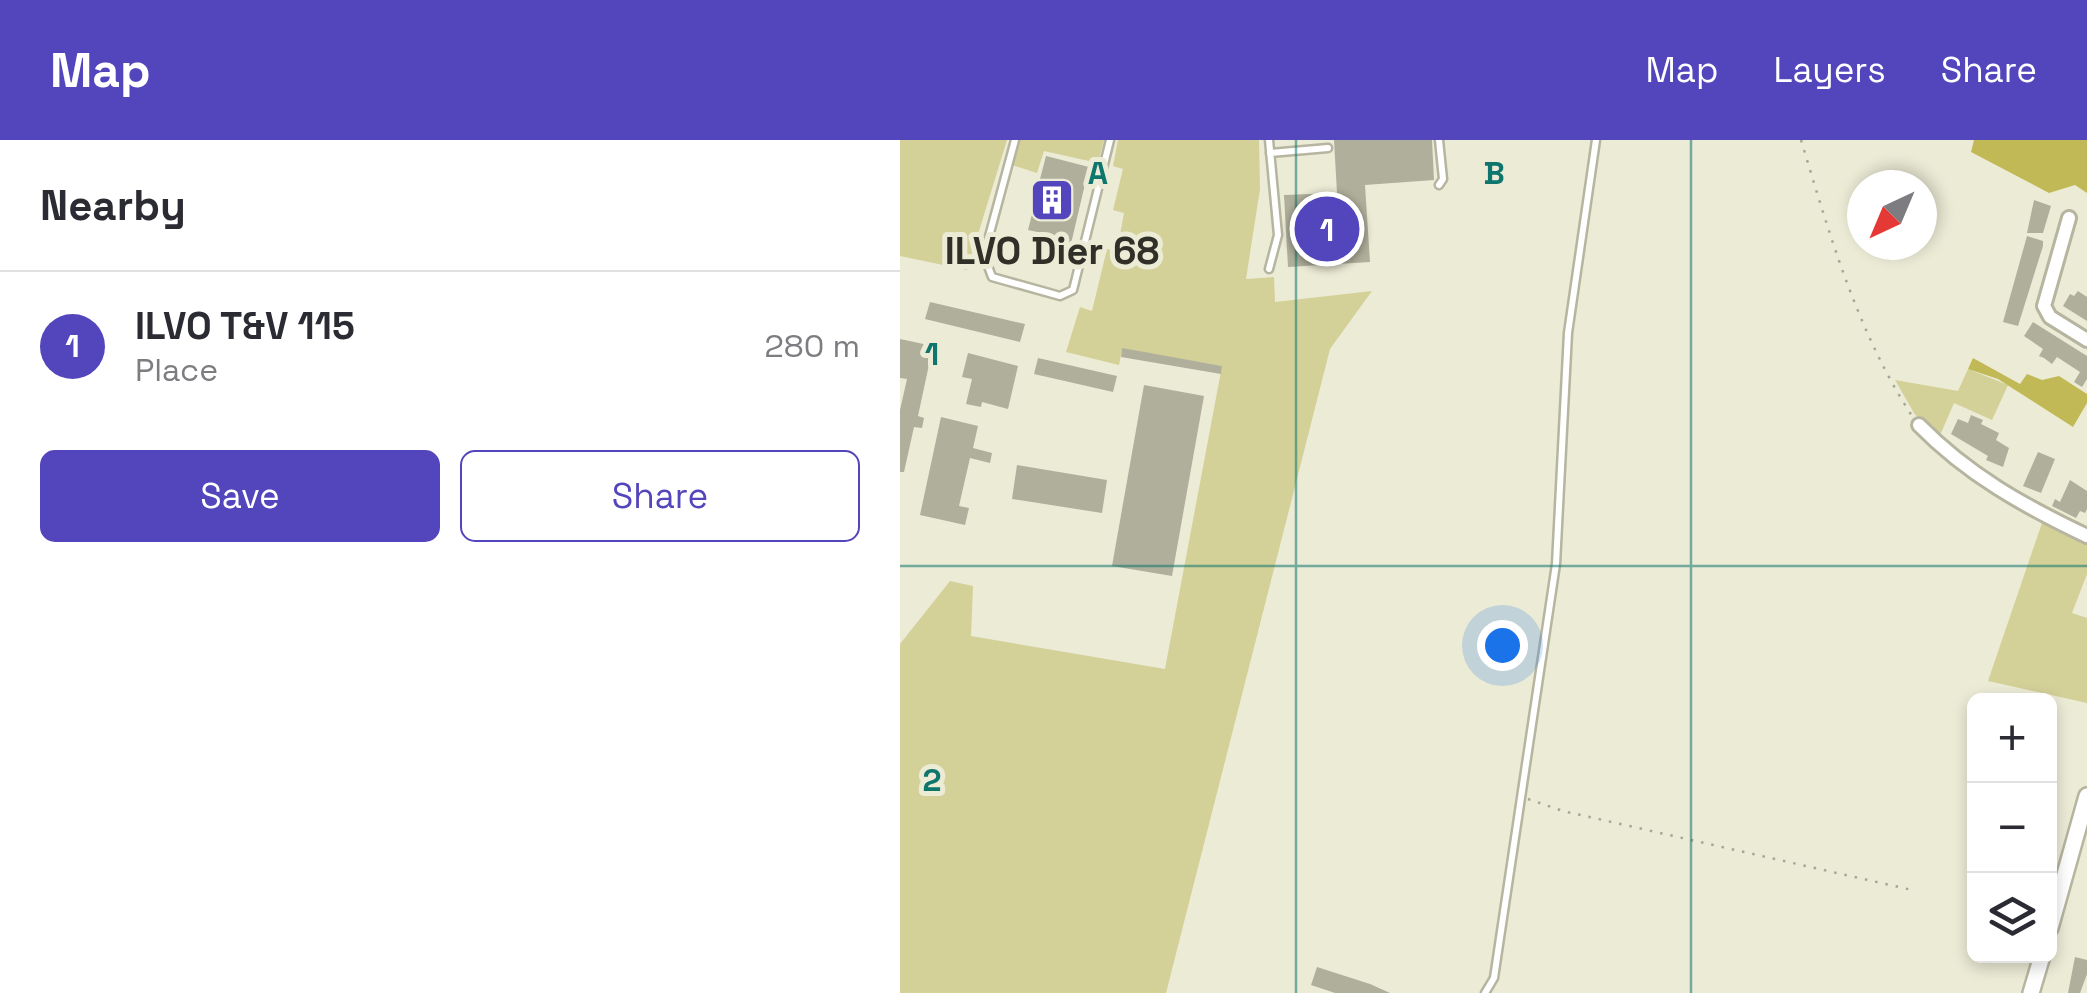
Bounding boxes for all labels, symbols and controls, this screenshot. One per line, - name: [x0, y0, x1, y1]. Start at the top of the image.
- text: Map: [50, 40, 151, 101]
- text: Map: [1645, 48, 1718, 92]
- text: Layers: [1773, 48, 1886, 92]
- text: Share: [1941, 48, 2037, 92]
- text: A: [1088, 153, 1108, 193]
- text: B: [1483, 153, 1505, 193]
- north arrow: [1847, 170, 1937, 260]
- building icon: ILVO Dier 68: [1029, 177, 1075, 223]
- text: Nearby: [40, 179, 186, 232]
- pin: 1: [1294, 192, 1360, 266]
- place label: ILVO Dier 68: [945, 227, 1159, 275]
- text: ILVO T&V 115: [135, 302, 355, 350]
- text: 1: [65, 326, 80, 366]
- text: 280 m: [765, 326, 860, 366]
- text: 1: [925, 334, 939, 374]
- text: Place: [135, 350, 218, 390]
- button: Save: [40, 450, 440, 542]
- button: Share: [460, 450, 860, 542]
- your location: [1477, 620, 1528, 671]
- map controls: [1967, 693, 2057, 963]
- button: +: [1967, 693, 2057, 783]
- text: 2: [922, 760, 942, 800]
- button: −: [1967, 783, 2057, 873]
- button: layers: [1967, 873, 2057, 963]

